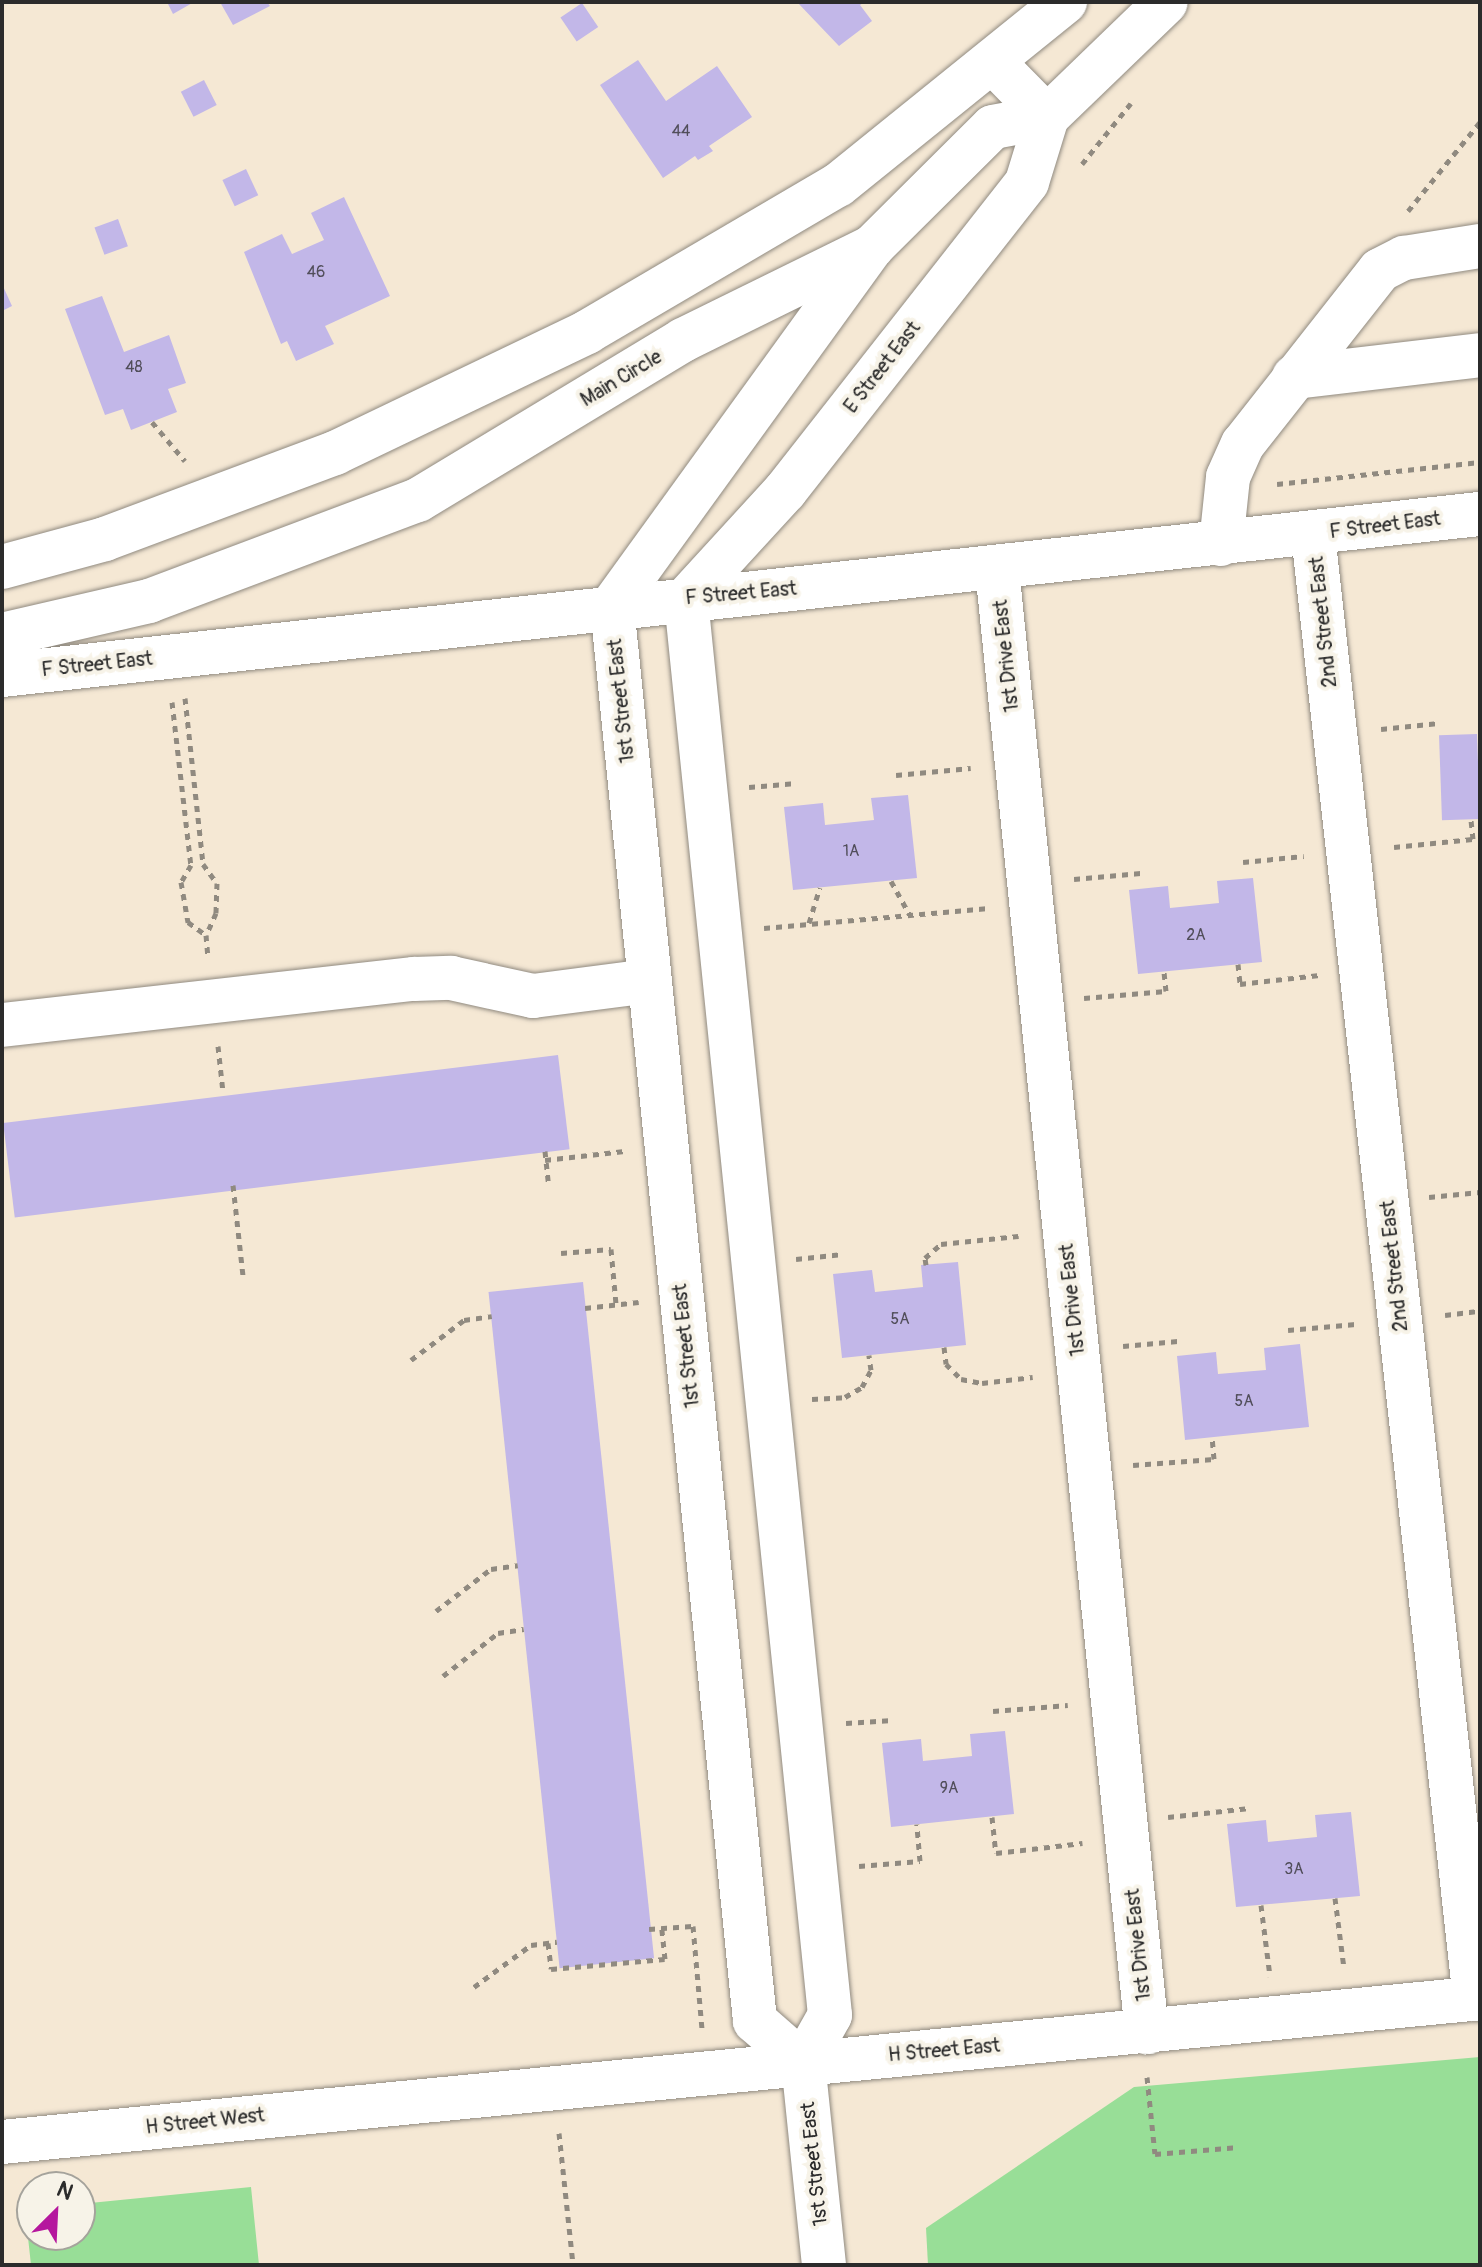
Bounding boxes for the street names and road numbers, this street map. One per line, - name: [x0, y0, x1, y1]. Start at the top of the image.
- street label: E Street East: [839, 316, 925, 418]
- street label: Main Circle: [576, 344, 666, 412]
- street label: F Street East: [1328, 506, 1442, 544]
- street label: 2nd Street East: [1304, 555, 1342, 689]
- street label: F Street East: [684, 576, 798, 610]
- street label: 1st Drive East: [988, 599, 1024, 713]
- street label: 1st Street East: [603, 638, 639, 764]
- street label: F Street East: [40, 646, 154, 682]
- street label: 2nd Street East: [1375, 1199, 1413, 1333]
- street label: 1st Drive East: [1054, 1243, 1090, 1357]
- street label: 1st Street East: [668, 1283, 704, 1409]
- street label: 1st Drive East: [1120, 1888, 1156, 2002]
- street label: H Street East: [887, 2033, 1001, 2067]
- street label: 1st Street East: [796, 2101, 832, 2227]
- street label: H Street West: [144, 2103, 266, 2139]

